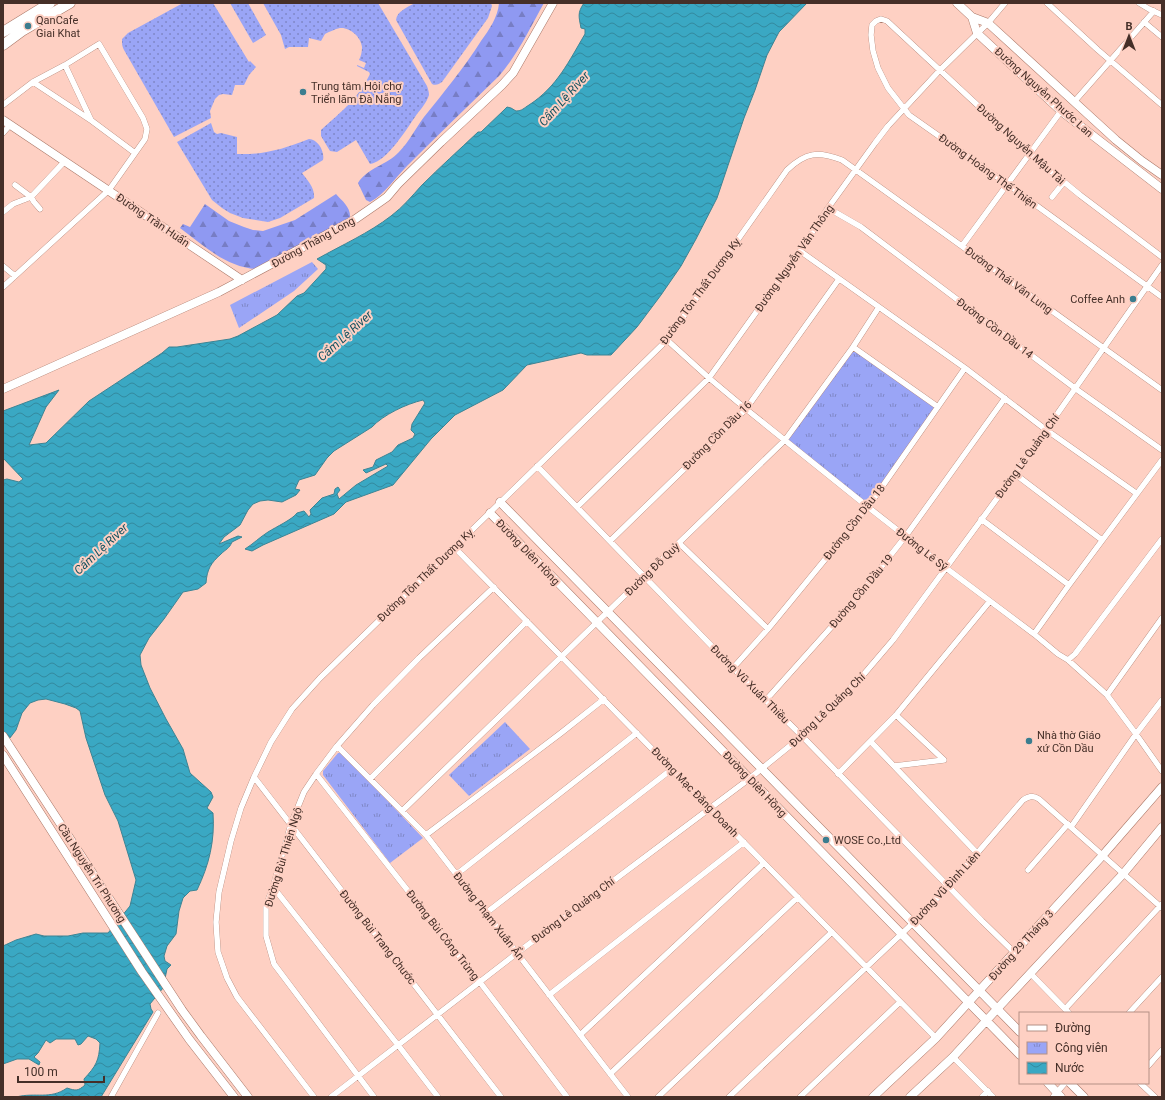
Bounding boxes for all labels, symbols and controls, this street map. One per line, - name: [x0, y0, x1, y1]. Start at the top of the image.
- place label: QanCafe Giai Khat: [36, 14, 80, 40]
- north arrow: [1109, 16, 1149, 56]
- text: B: [1125, 20, 1133, 33]
- marker: QanCafe Giai Khat: [23, 21, 33, 31]
- street label: Đường Nguyễn Phước Lan: [992, 45, 1096, 140]
- water label: Cẩm Lệ River: [536, 68, 593, 129]
- place label: Trung tâm Hội chợ Triển lãm Đà Nẵng: [311, 80, 402, 106]
- marker: Trung tâm Hội chợ Triển lãm Đà Nẵng: [298, 87, 308, 97]
- street label: Đường Nguyễn Mậu Tài: [974, 101, 1067, 187]
- street label: Đường Hoàng Thế Thiện: [936, 131, 1039, 211]
- street label: Đường Trần Huấn: [114, 191, 192, 250]
- street label: Đường Nguyễn Văn Thông: [752, 202, 836, 314]
- street label: Đường Thăng Long: [269, 214, 357, 271]
- street label: Đường Tôn Thất Dương Kỵ: [657, 235, 744, 347]
- street label: Đường Thái Văn Lung: [962, 244, 1055, 316]
- place label: Coffee Anh: [1070, 293, 1125, 306]
- marker: Coffee Anh: [1128, 294, 1138, 304]
- street label: Đường Cồn Dầu 14: [954, 296, 1035, 361]
- water label: Cẩm Lệ River: [315, 307, 376, 364]
- street label: Đường Cồn Dầu 16: [680, 398, 754, 472]
- street label: Đường Lê Quảng Chí: [993, 411, 1063, 501]
- street label: Đường Cồn Dầu 18: [821, 482, 888, 563]
- street label: Đường Diên Hồng: [493, 517, 562, 588]
- water label: Cẩm Lệ River: [71, 520, 131, 577]
- street label: Đường Lê Sỹ: [893, 525, 951, 574]
- street label: Đường Tôn Thất Dương Kỵ: [375, 526, 477, 625]
- street label: Đường Đỗ Quỳ: [622, 540, 683, 599]
- street label: Đường Cồn Dầu 19: [827, 552, 896, 631]
- street label: Đường Vũ Xuân Thiều: [708, 642, 792, 726]
- street label: Đường Lê Quảng Chí: [787, 670, 869, 750]
- place label: Nhà thờ Giáo xứ Cồn Dầu: [1037, 729, 1101, 755]
- marker: Nhà thờ Giáo xứ Cồn Dầu: [1024, 736, 1034, 746]
- street label: Đường Mạc Đăng Doanh: [648, 745, 741, 840]
- street label: Đường Diên Hồng: [720, 749, 789, 820]
- street label: Đường Bùi Thiện Ngộ: [262, 806, 305, 909]
- street label: Cầu Nguyễn Tri Phương: [55, 821, 128, 925]
- place label: WOSE Co.,Ltd: [834, 834, 901, 847]
- marker: WOSE Co.,Ltd: [821, 835, 831, 845]
- street label: Đường Vũ Đình Liên: [908, 849, 983, 928]
- street label: Đường Phạm Xuân Ẩn: [450, 869, 528, 963]
- street label: Đường Lê Quảng Chí: [529, 874, 618, 946]
- street label: Đường Bùi Trang Chước: [337, 887, 419, 987]
- street label: Đường Bùi Công Trừng: [403, 888, 482, 983]
- street label: Đường 29 Tháng 3: [986, 908, 1056, 983]
- legend: [1019, 1012, 1149, 1084]
- text: Đường: [1055, 1021, 1091, 1035]
- text: Công viên: [1055, 1041, 1108, 1055]
- scale bar: [18, 1058, 104, 1084]
- text: Nước: [1055, 1061, 1084, 1075]
- text: 100 m: [24, 1065, 58, 1079]

